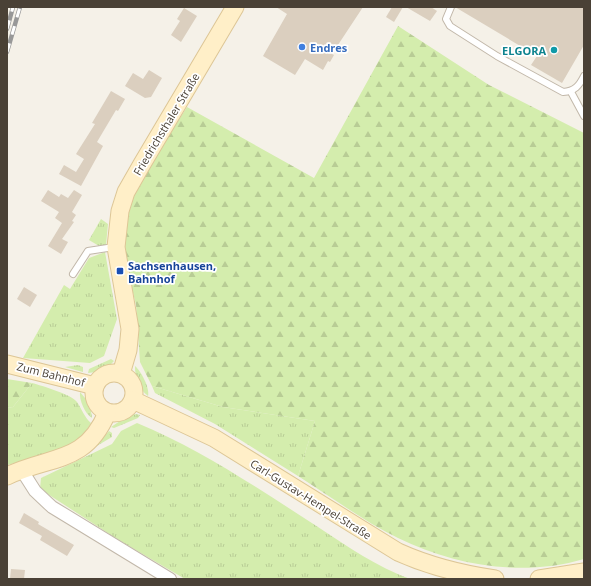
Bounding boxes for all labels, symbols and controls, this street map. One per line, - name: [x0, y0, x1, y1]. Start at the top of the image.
- place label: Endres: [310, 40, 348, 55]
- marker: Endres: [297, 42, 307, 52]
- place label: ELGORA: [502, 43, 546, 58]
- marker: ELGORA: [549, 45, 559, 55]
- street label: Friedrichsthaler Straße: [129, 70, 203, 178]
- place label: Sachsenhausen, Bahnhof: [128, 258, 216, 286]
- marker: Sachsenhausen, Bahnhof: [115, 266, 125, 276]
- street label: Zum Bahnhof: [15, 358, 88, 390]
- street label: Carl-Gustav-Hempel-Straße: [248, 455, 374, 543]

